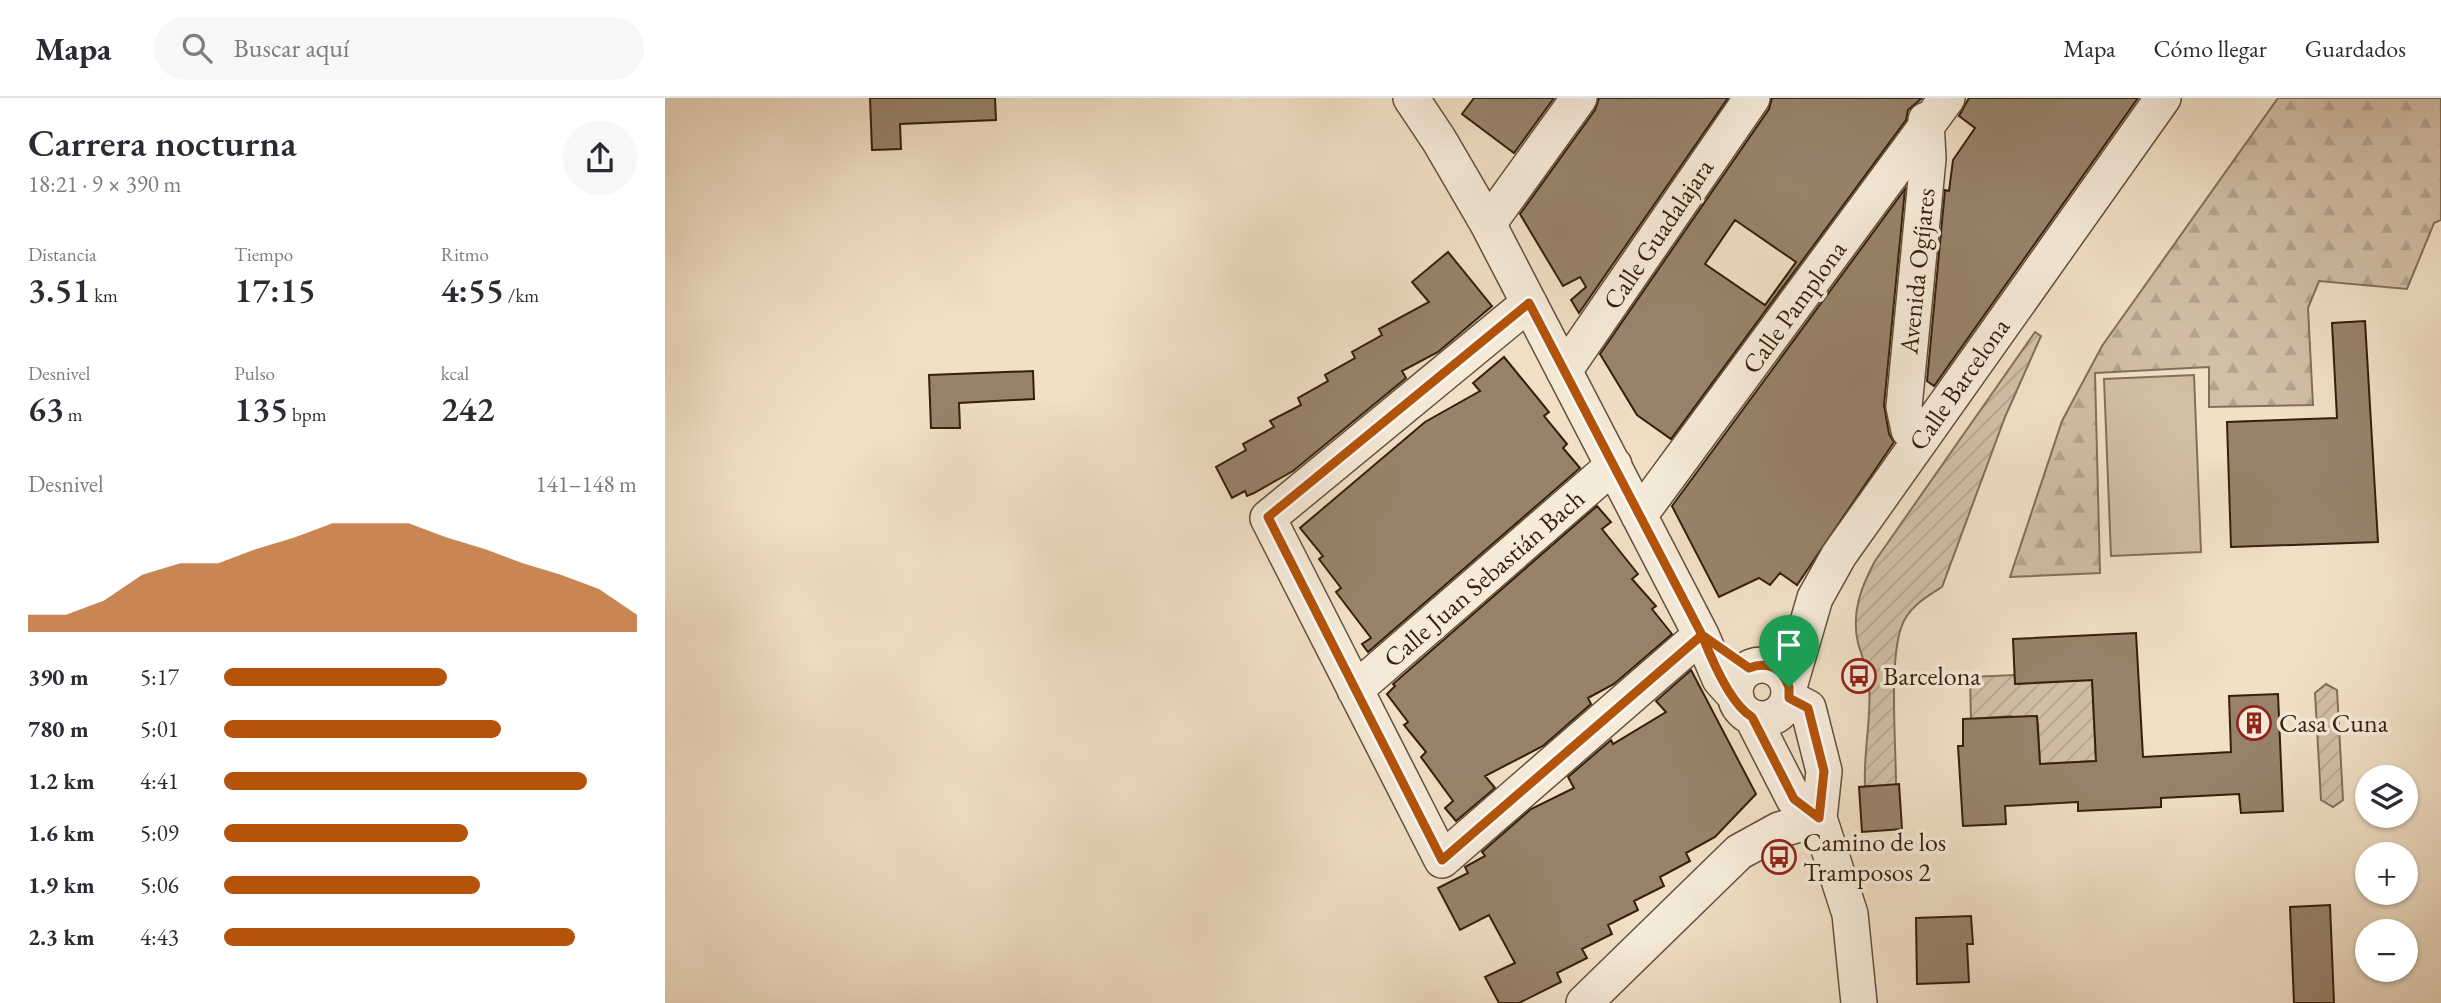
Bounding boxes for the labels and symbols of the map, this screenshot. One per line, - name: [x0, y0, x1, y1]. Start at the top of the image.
- street label: Calle Guadalajara: [1595, 151, 1721, 316]
- street label: Avenida Ogíjares: [1891, 186, 1943, 357]
- street label: Calle Pamplona: [1734, 233, 1854, 380]
- street label: Calle Barcelona: [1901, 311, 2018, 457]
- street label: Calle Juan Sebastián Bach: [1376, 481, 1592, 675]
- pin: [1759, 615, 1819, 687]
- bus stop icon: Barcelona: [1840, 657, 1878, 695]
- place label: Barcelona: [1883, 659, 1981, 693]
- building icon: Casa Cuna: [2235, 704, 2273, 742]
- place label: Casa Cuna: [2279, 706, 2389, 740]
- place label: Camino de los Tramposos 2: [1803, 825, 1946, 889]
- bus stop icon: Camino de los Tramposos 2: [1760, 838, 1798, 876]

